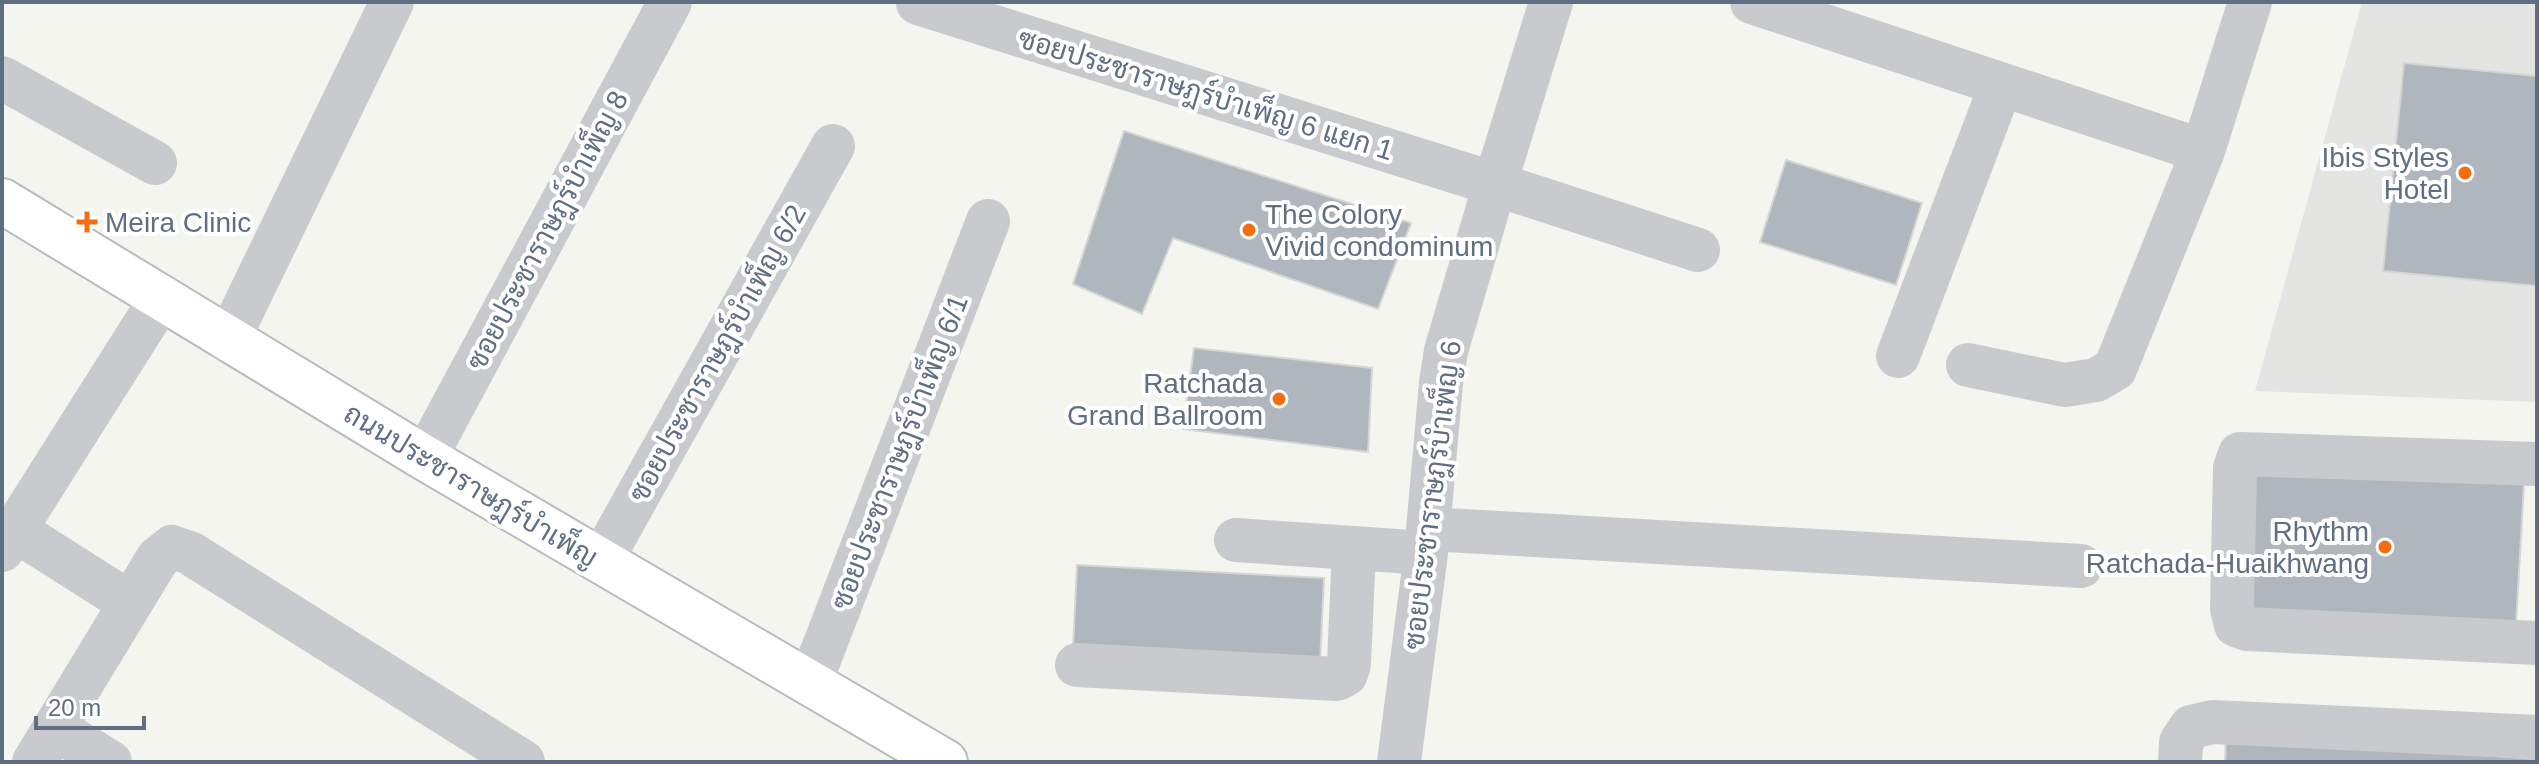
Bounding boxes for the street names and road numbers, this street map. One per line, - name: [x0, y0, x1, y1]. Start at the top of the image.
- street label: ซอยประชาราษฎร์บำเพ็ญ 6 แยก 1: [1013, 18, 1399, 170]
- street label: ซอยประชาราษฎร์บำเพ็ญ 8: [456, 83, 638, 377]
- street label: ซอยประชาราษฎร์บำเพ็ญ 6/2: [618, 197, 816, 509]
- street label: ซอยประชาราษฎร์บำเพ็ญ 6/1: [820, 289, 978, 615]
- street label: ซอยประชาราษฎร์บำเพ็ญ 6: [1393, 338, 1471, 652]
- street label: ถนนประชาราษฎร์บำเพ็ญ: [336, 393, 606, 577]

